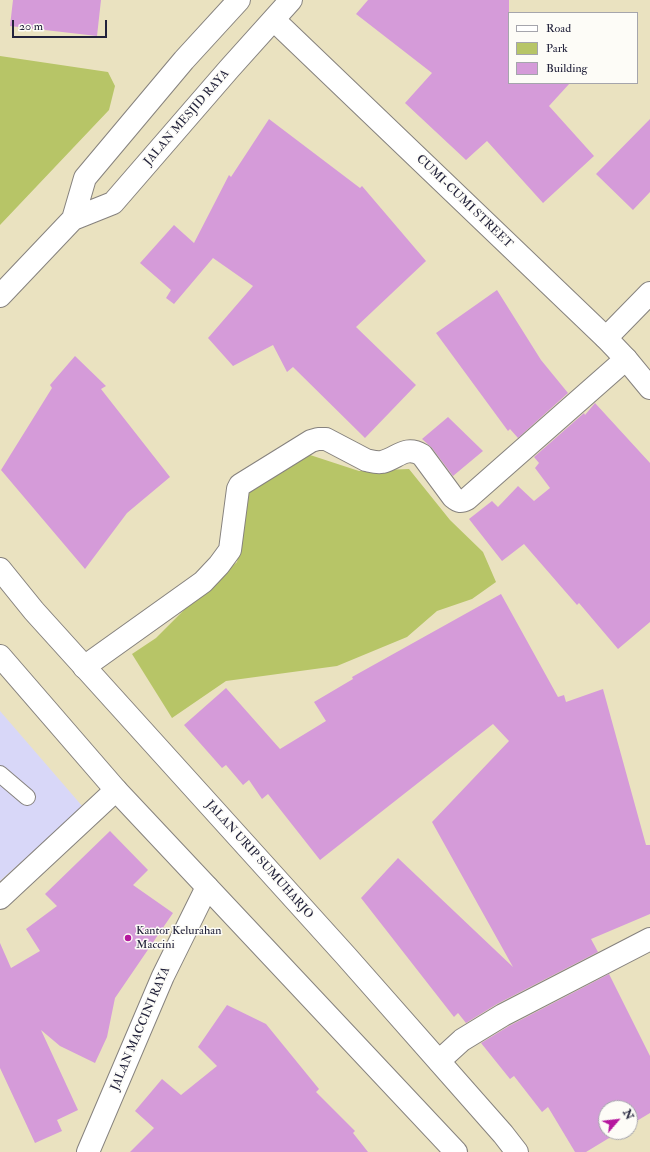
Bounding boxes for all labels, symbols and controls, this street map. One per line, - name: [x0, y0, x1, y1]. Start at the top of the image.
- scale bar: [14, 12, 109, 38]
- legend: [508, 12, 638, 84]
- text: 20 m: [19, 19, 43, 34]
- text: Road: [546, 21, 571, 36]
- text: Park: [546, 41, 568, 56]
- text: Building: [546, 61, 587, 76]
- street label: JALAN MESJID RAYA: [141, 67, 233, 169]
- street label: CUMI-CUMI STREET: [413, 152, 515, 252]
- street label: JALAN URIP SUMUHARJO: [202, 798, 316, 922]
- place label: Kantor Kelurahan Maccini: [136, 924, 221, 952]
- marker: Kantor Kelurahan Maccini: [123, 933, 133, 943]
- street label: JALAN MACCINI RAYA: [108, 965, 174, 1093]
- north arrow: [598, 1100, 638, 1140]
- text: N: [620, 1107, 636, 1122]

